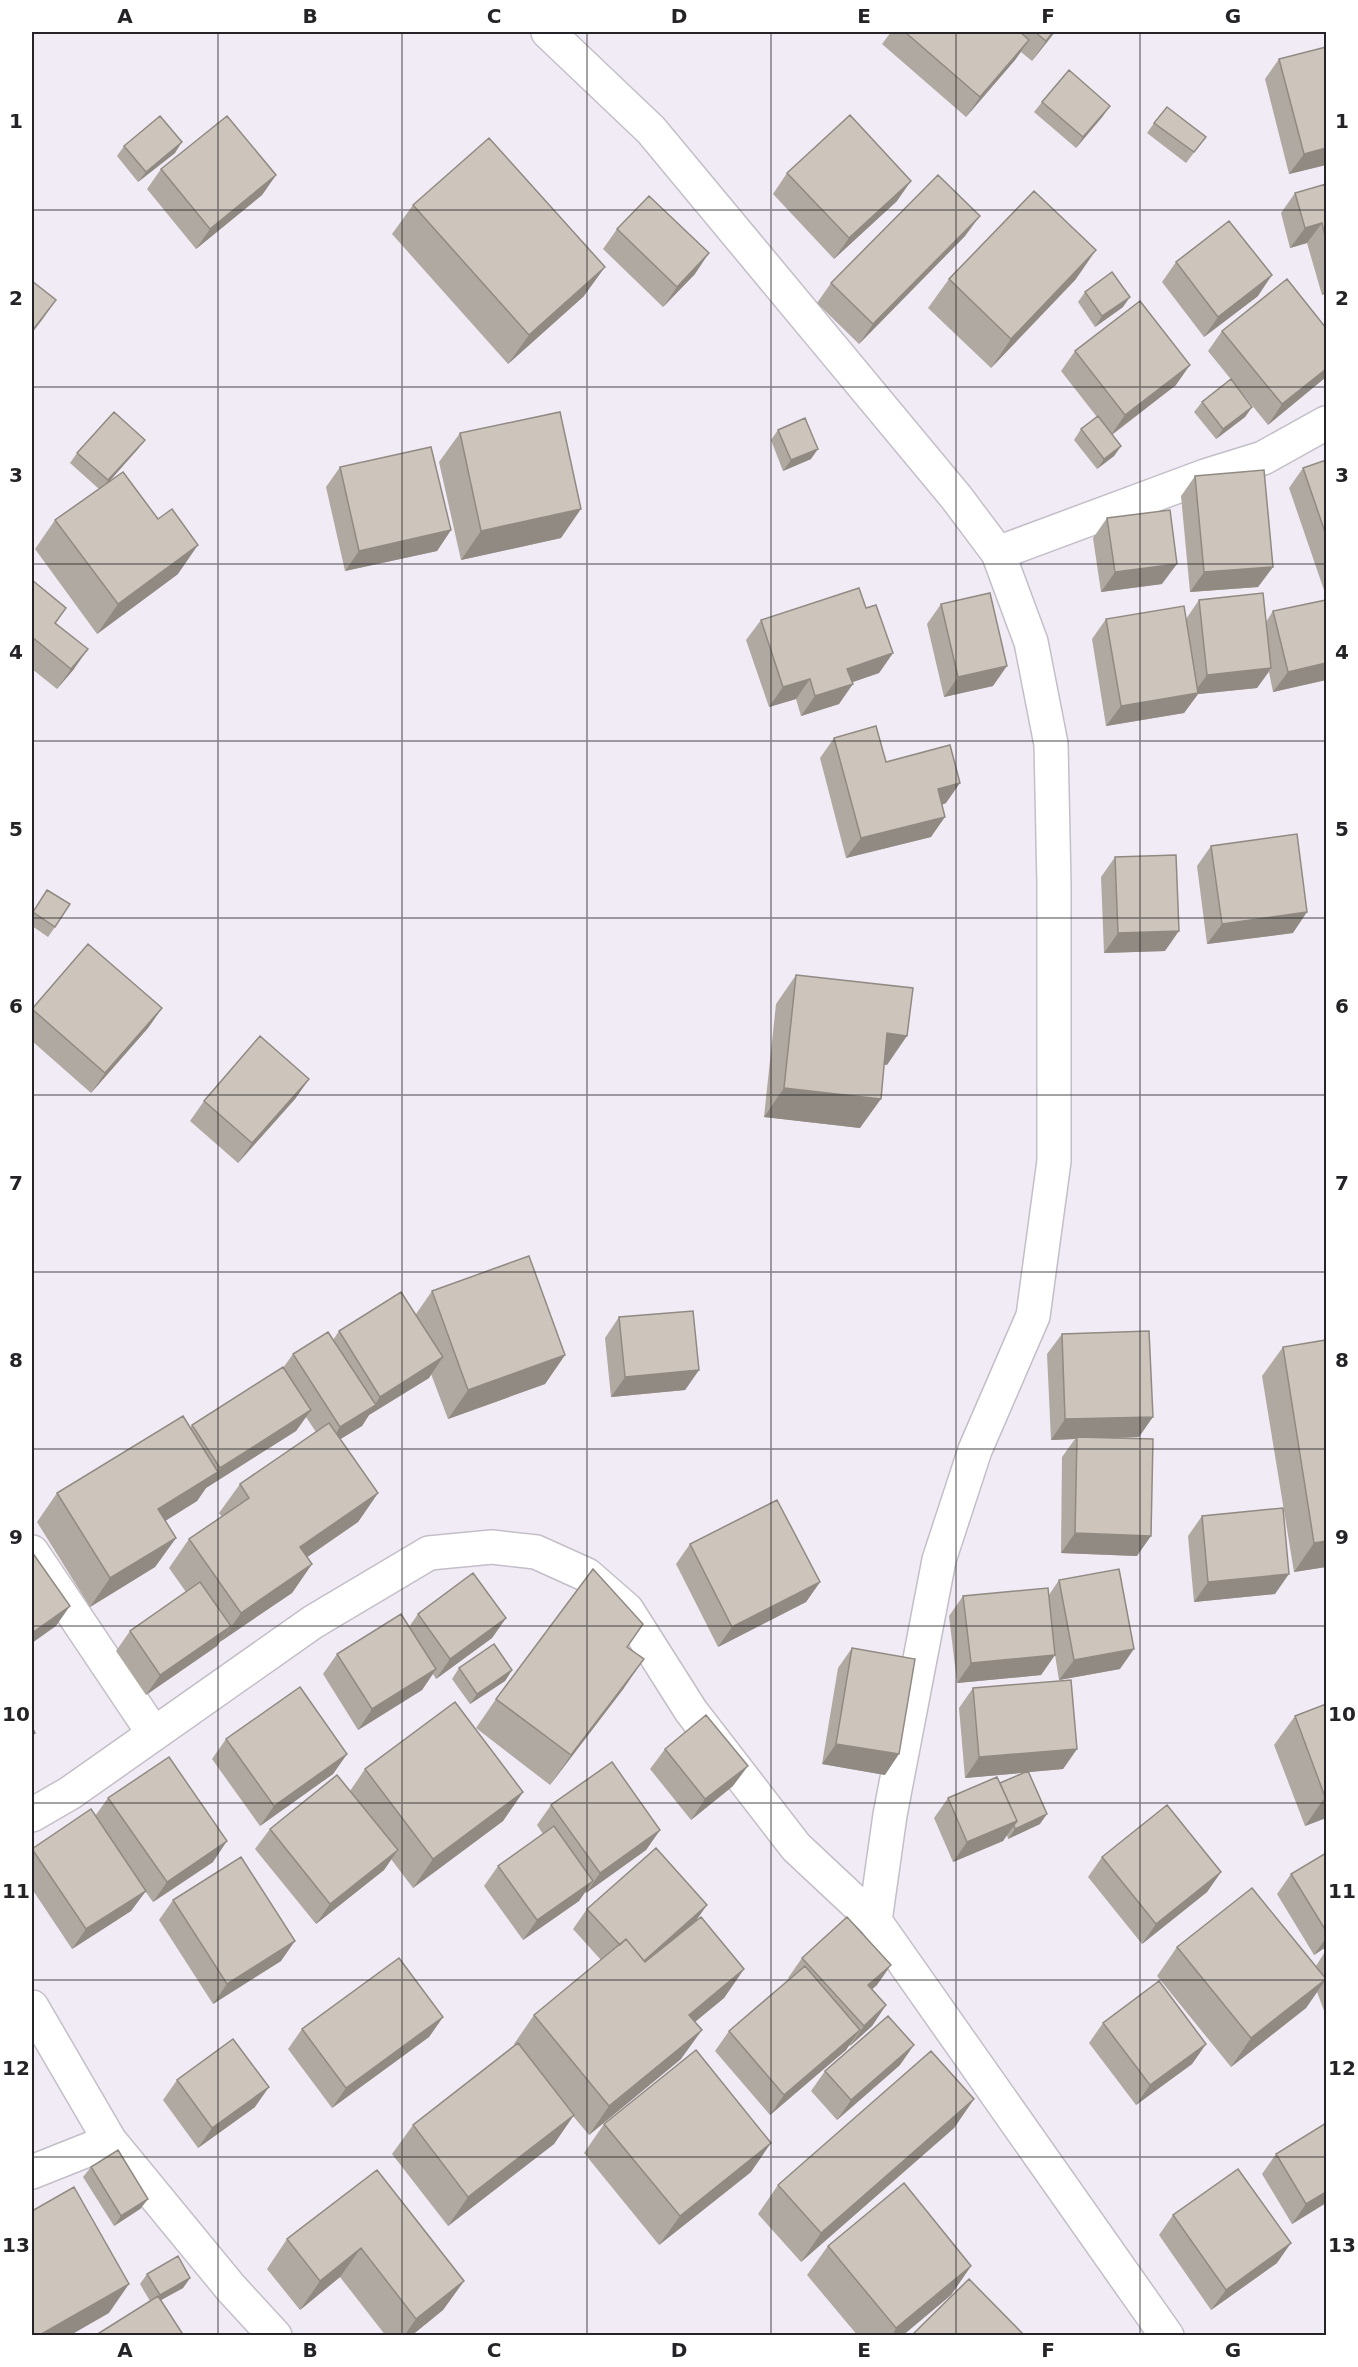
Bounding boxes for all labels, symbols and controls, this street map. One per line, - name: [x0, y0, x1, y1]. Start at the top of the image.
- text: A: [117, 4, 133, 28]
- text: B: [302, 4, 318, 28]
- text: C: [487, 4, 501, 28]
- text: D: [671, 4, 687, 28]
- text: E: [857, 4, 871, 28]
- text: F: [1041, 4, 1055, 28]
- text: G: [1225, 4, 1241, 28]
- text: 1: [9, 109, 23, 133]
- text: 1: [1335, 109, 1349, 133]
- text: 2: [9, 286, 23, 310]
- text: 2: [1335, 286, 1349, 310]
- text: 3: [9, 463, 23, 487]
- text: 3: [1335, 463, 1349, 487]
- text: 4: [9, 640, 23, 664]
- text: 4: [1335, 640, 1349, 664]
- text: 5: [9, 817, 23, 841]
- text: 5: [1335, 817, 1349, 841]
- text: 6: [9, 994, 23, 1018]
- text: 6: [1335, 994, 1349, 1018]
- text: 7: [9, 1171, 23, 1195]
- text: 7: [1335, 1171, 1349, 1195]
- text: 8: [9, 1348, 23, 1372]
- text: 8: [1335, 1348, 1349, 1372]
- text: 9: [9, 1525, 23, 1549]
- text: 9: [1335, 1525, 1349, 1549]
- text: 10: [2, 1702, 30, 1726]
- text: 10: [1328, 1702, 1356, 1726]
- text: 11: [2, 1879, 30, 1903]
- text: 11: [1328, 1879, 1356, 1903]
- text: 12: [2, 2056, 30, 2080]
- text: 12: [1328, 2056, 1356, 2080]
- text: 13: [2, 2233, 30, 2257]
- text: 13: [1328, 2233, 1356, 2257]
- text: A: [117, 2338, 133, 2362]
- text: B: [302, 2338, 318, 2362]
- text: C: [487, 2338, 501, 2362]
- text: D: [671, 2338, 687, 2362]
- text: E: [857, 2338, 871, 2362]
- text: F: [1041, 2338, 1055, 2362]
- text: G: [1225, 2338, 1241, 2362]

